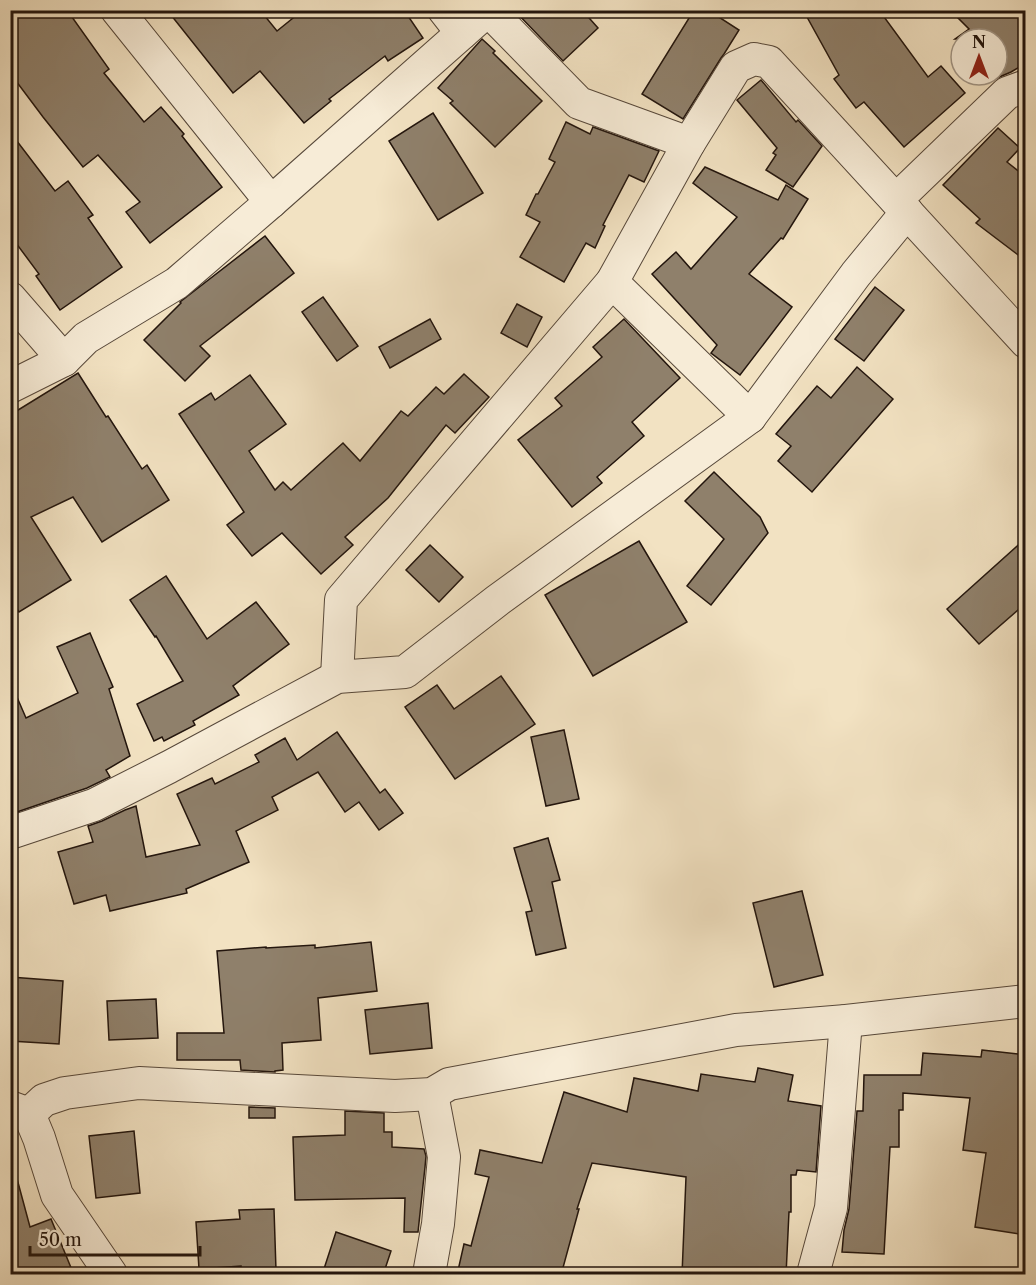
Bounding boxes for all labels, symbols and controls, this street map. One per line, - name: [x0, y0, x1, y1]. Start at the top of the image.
- north arrow: [949, 27, 1009, 87]
- text: N: [972, 32, 986, 52]
- scale bar: [30, 1219, 200, 1257]
- text: 50 m: [39, 1229, 82, 1251]

